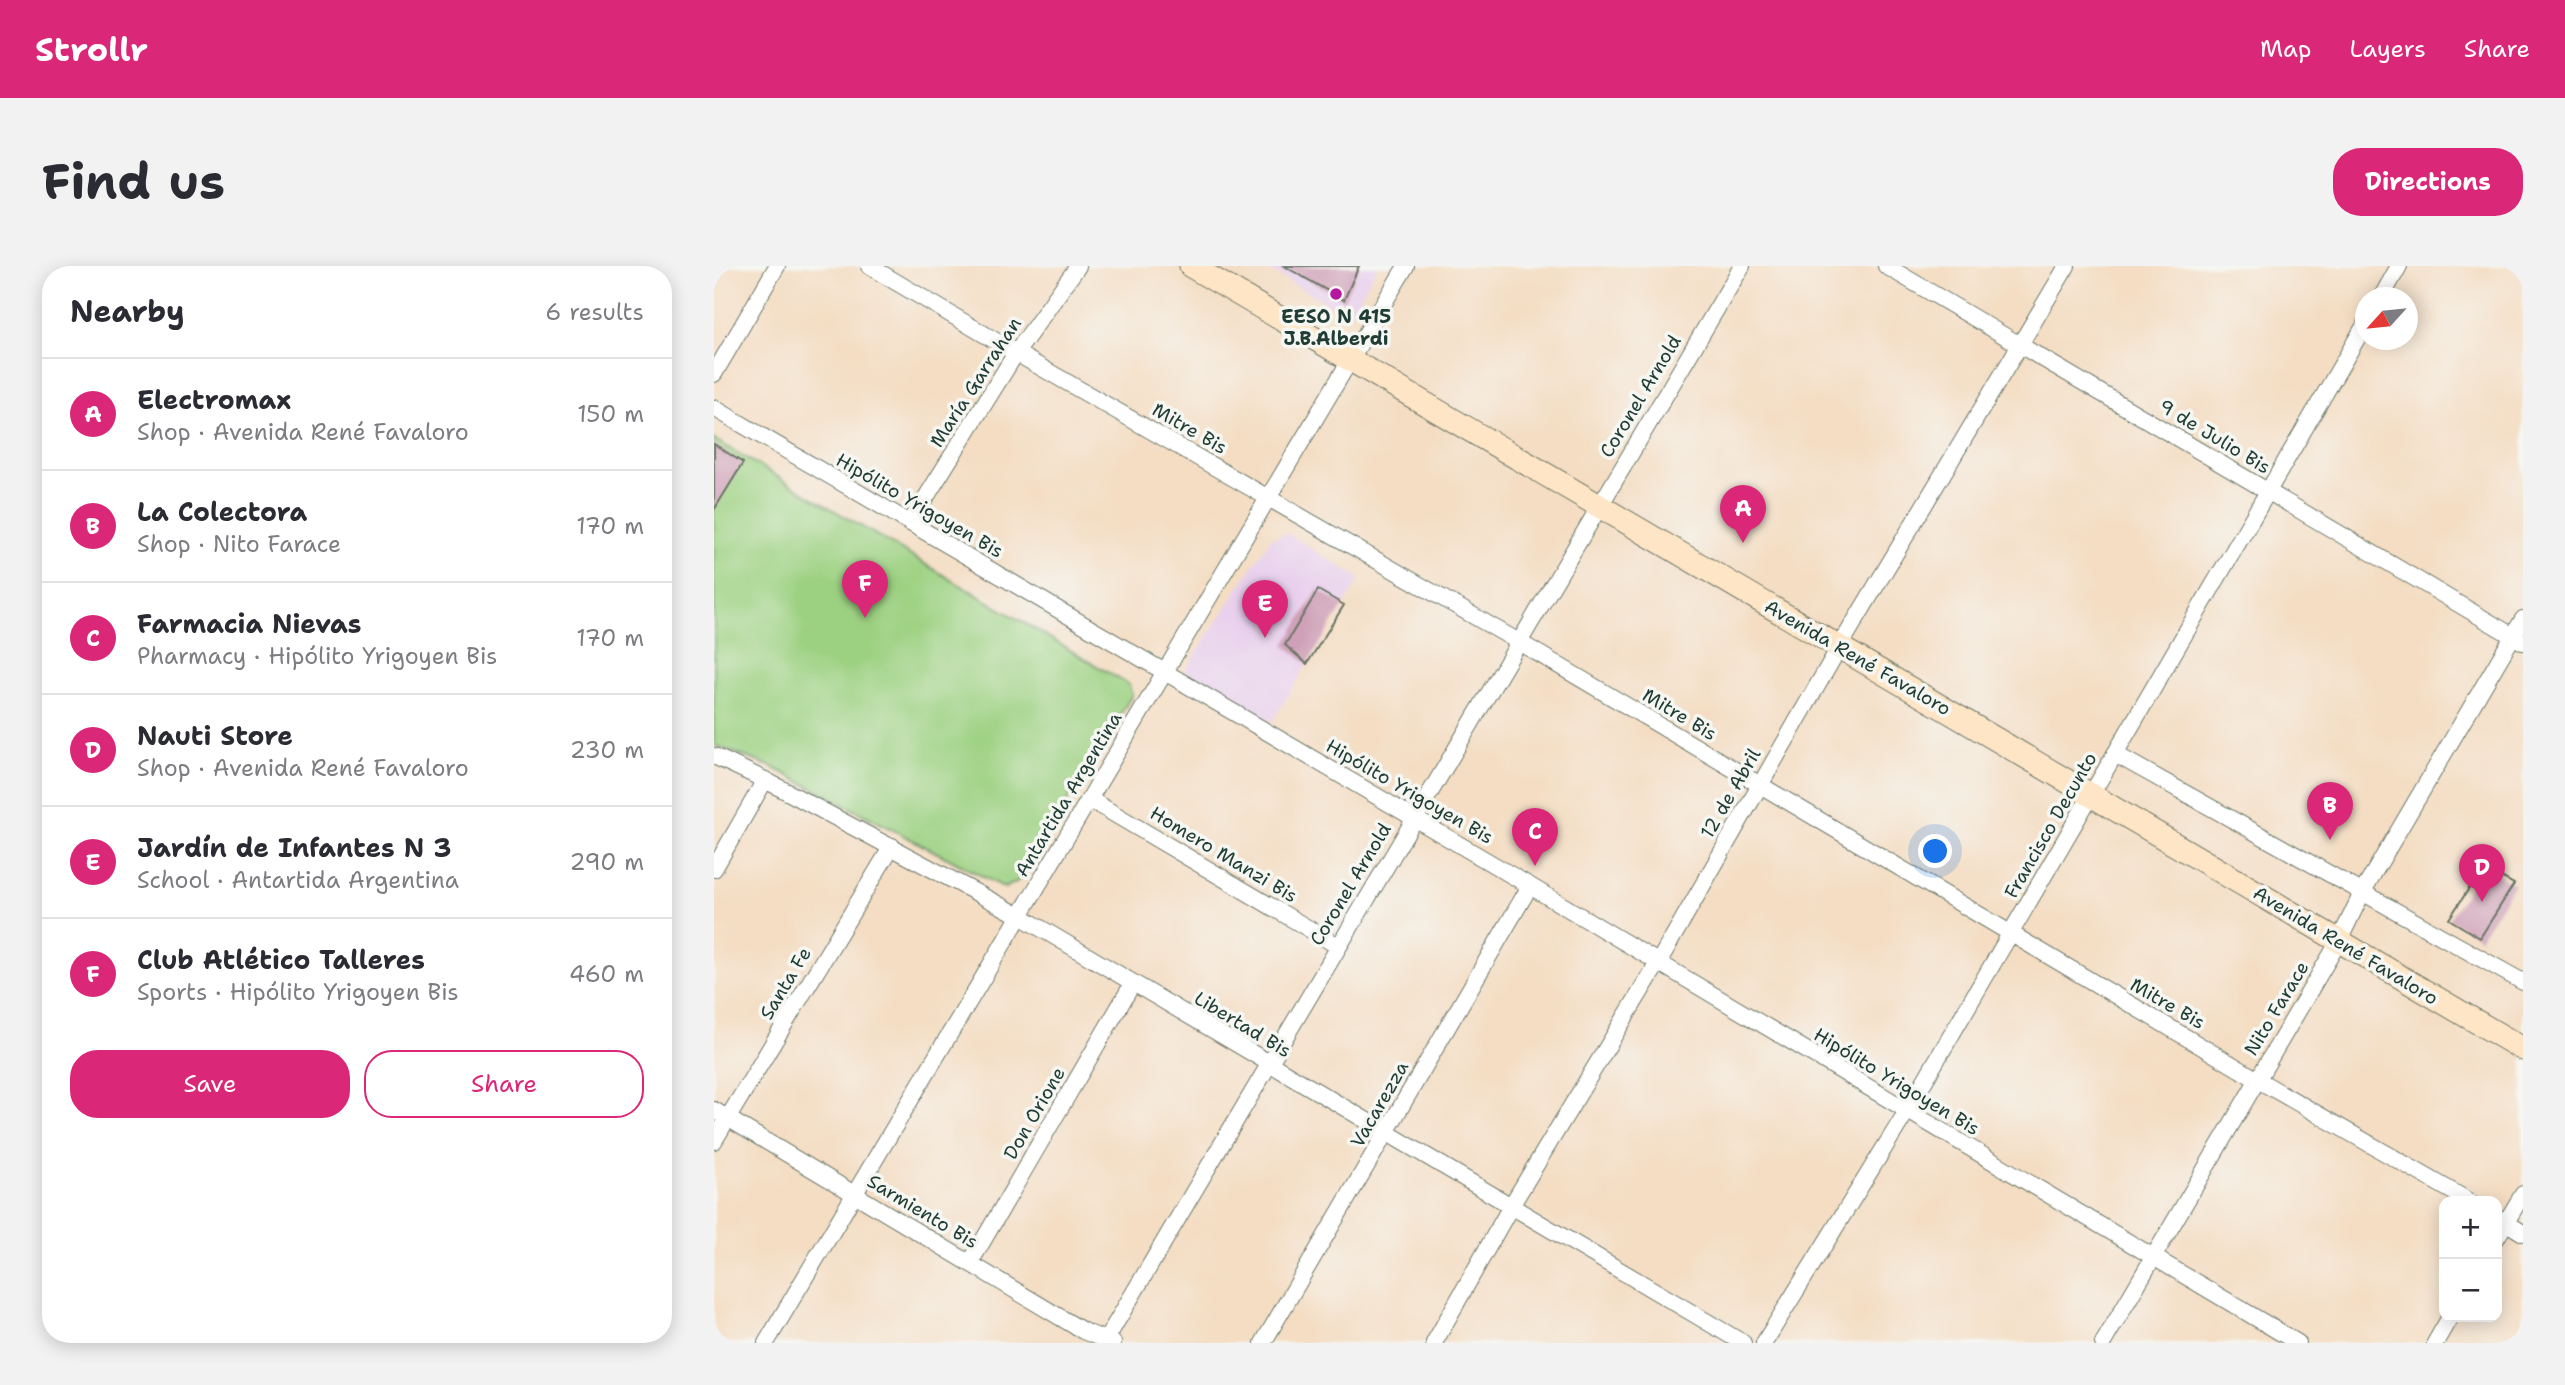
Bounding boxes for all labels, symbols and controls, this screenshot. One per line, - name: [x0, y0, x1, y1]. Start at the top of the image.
- text: Strollr: [35, 27, 148, 72]
- text: Map: [2260, 33, 2311, 65]
- text: Layers: [2349, 33, 2426, 65]
- text: Share: [2464, 33, 2530, 65]
- button: Directions: [2333, 148, 2523, 216]
- text: Find us: [42, 149, 225, 215]
- marker: EESO N 415 J.B.Alberdi: [1328, 286, 1344, 302]
- north arrow: [2355, 287, 2418, 350]
- text: Nearby: [70, 291, 185, 332]
- text: 6 results: [545, 297, 644, 327]
- place label: EESO N 415 J.B.Alberdi: [1281, 304, 1391, 351]
- street label: María Garrahan: [924, 312, 1027, 452]
- street label: Coronel Arnold: [1594, 330, 1687, 462]
- text: Electromax: [137, 382, 291, 417]
- street label: 9 de Julio Bis: [2154, 393, 2275, 479]
- street label: Mitre Bis: [1148, 397, 1232, 460]
- text: A: [84, 399, 102, 429]
- text: 150 m: [577, 399, 644, 429]
- text: Shop · Avenida René Favaloro: [137, 417, 469, 447]
- street label: Hipólito Yrigoyen Bis: [832, 447, 1008, 564]
- pin: A: [1720, 485, 1766, 543]
- text: La Colectora: [137, 494, 307, 529]
- text: B: [86, 511, 100, 541]
- text: 170 m: [576, 511, 644, 541]
- text: Shop · Nito Farace: [137, 529, 341, 559]
- pin: F: [842, 560, 888, 618]
- pin: E: [1242, 580, 1288, 638]
- street label: Avenida René Favaloro: [1760, 594, 1956, 721]
- text: Farmacia Nievas: [137, 606, 362, 641]
- text: C: [86, 623, 100, 653]
- text: 170 m: [576, 623, 644, 653]
- text: Pharmacy · Hipólito Yrigoyen Bis: [137, 641, 498, 671]
- street label: Mitre Bis: [1638, 683, 1721, 746]
- street label: Antartida Argentina: [1009, 707, 1128, 881]
- text: Nauti Store: [137, 718, 293, 753]
- street label: Hipólito Yrigoyen Bis: [1322, 733, 1498, 850]
- text: D: [85, 735, 101, 765]
- text: 230 m: [570, 735, 644, 765]
- street label: 12 de Abril: [1695, 743, 1766, 843]
- street label: Francisco Decunto: [1998, 748, 2102, 903]
- text: Shop · Avenida René Favaloro: [137, 753, 469, 783]
- pin: B: [2307, 782, 2353, 840]
- street label: Homero Manzi Bis: [1145, 801, 1302, 908]
- pin: C: [1512, 808, 1558, 866]
- street label: Coronel Arnold: [1304, 818, 1397, 950]
- text: Jardín de Infantes N 3: [137, 830, 451, 865]
- your location: [1918, 834, 1952, 868]
- pin: D: [2459, 844, 2505, 902]
- text: E: [85, 847, 101, 877]
- text: 290 m: [570, 847, 644, 877]
- text: School · Antartida Argentina: [137, 865, 459, 895]
- street label: Avenida René Favaloro: [2249, 880, 2443, 1011]
- text: Club Atlético Talleres: [137, 942, 425, 977]
- street label: Santa Fe: [754, 942, 817, 1024]
- street label: Nito Farace: [2238, 956, 2314, 1060]
- text: F: [86, 959, 100, 989]
- text: 460 m: [569, 959, 644, 989]
- street label: Mitre Bis: [2126, 972, 2210, 1035]
- text: Sports · Hipólito Yrigoyen Bis: [137, 977, 459, 1007]
- street label: Libertad Bis: [1190, 986, 1296, 1063]
- street label: Hipólito Yrigoyen Bis: [1809, 1022, 1984, 1141]
- button: Save: [70, 1050, 350, 1118]
- button: Share: [364, 1050, 644, 1118]
- street label: Vacarezza: [1345, 1056, 1414, 1152]
- street label: Don Orione: [998, 1063, 1071, 1164]
- street label: Sarmiento Bis: [863, 1169, 983, 1254]
- map controls: [2439, 1196, 2502, 1322]
- button: +: [2439, 1196, 2502, 1259]
- button: −: [2439, 1259, 2502, 1322]

